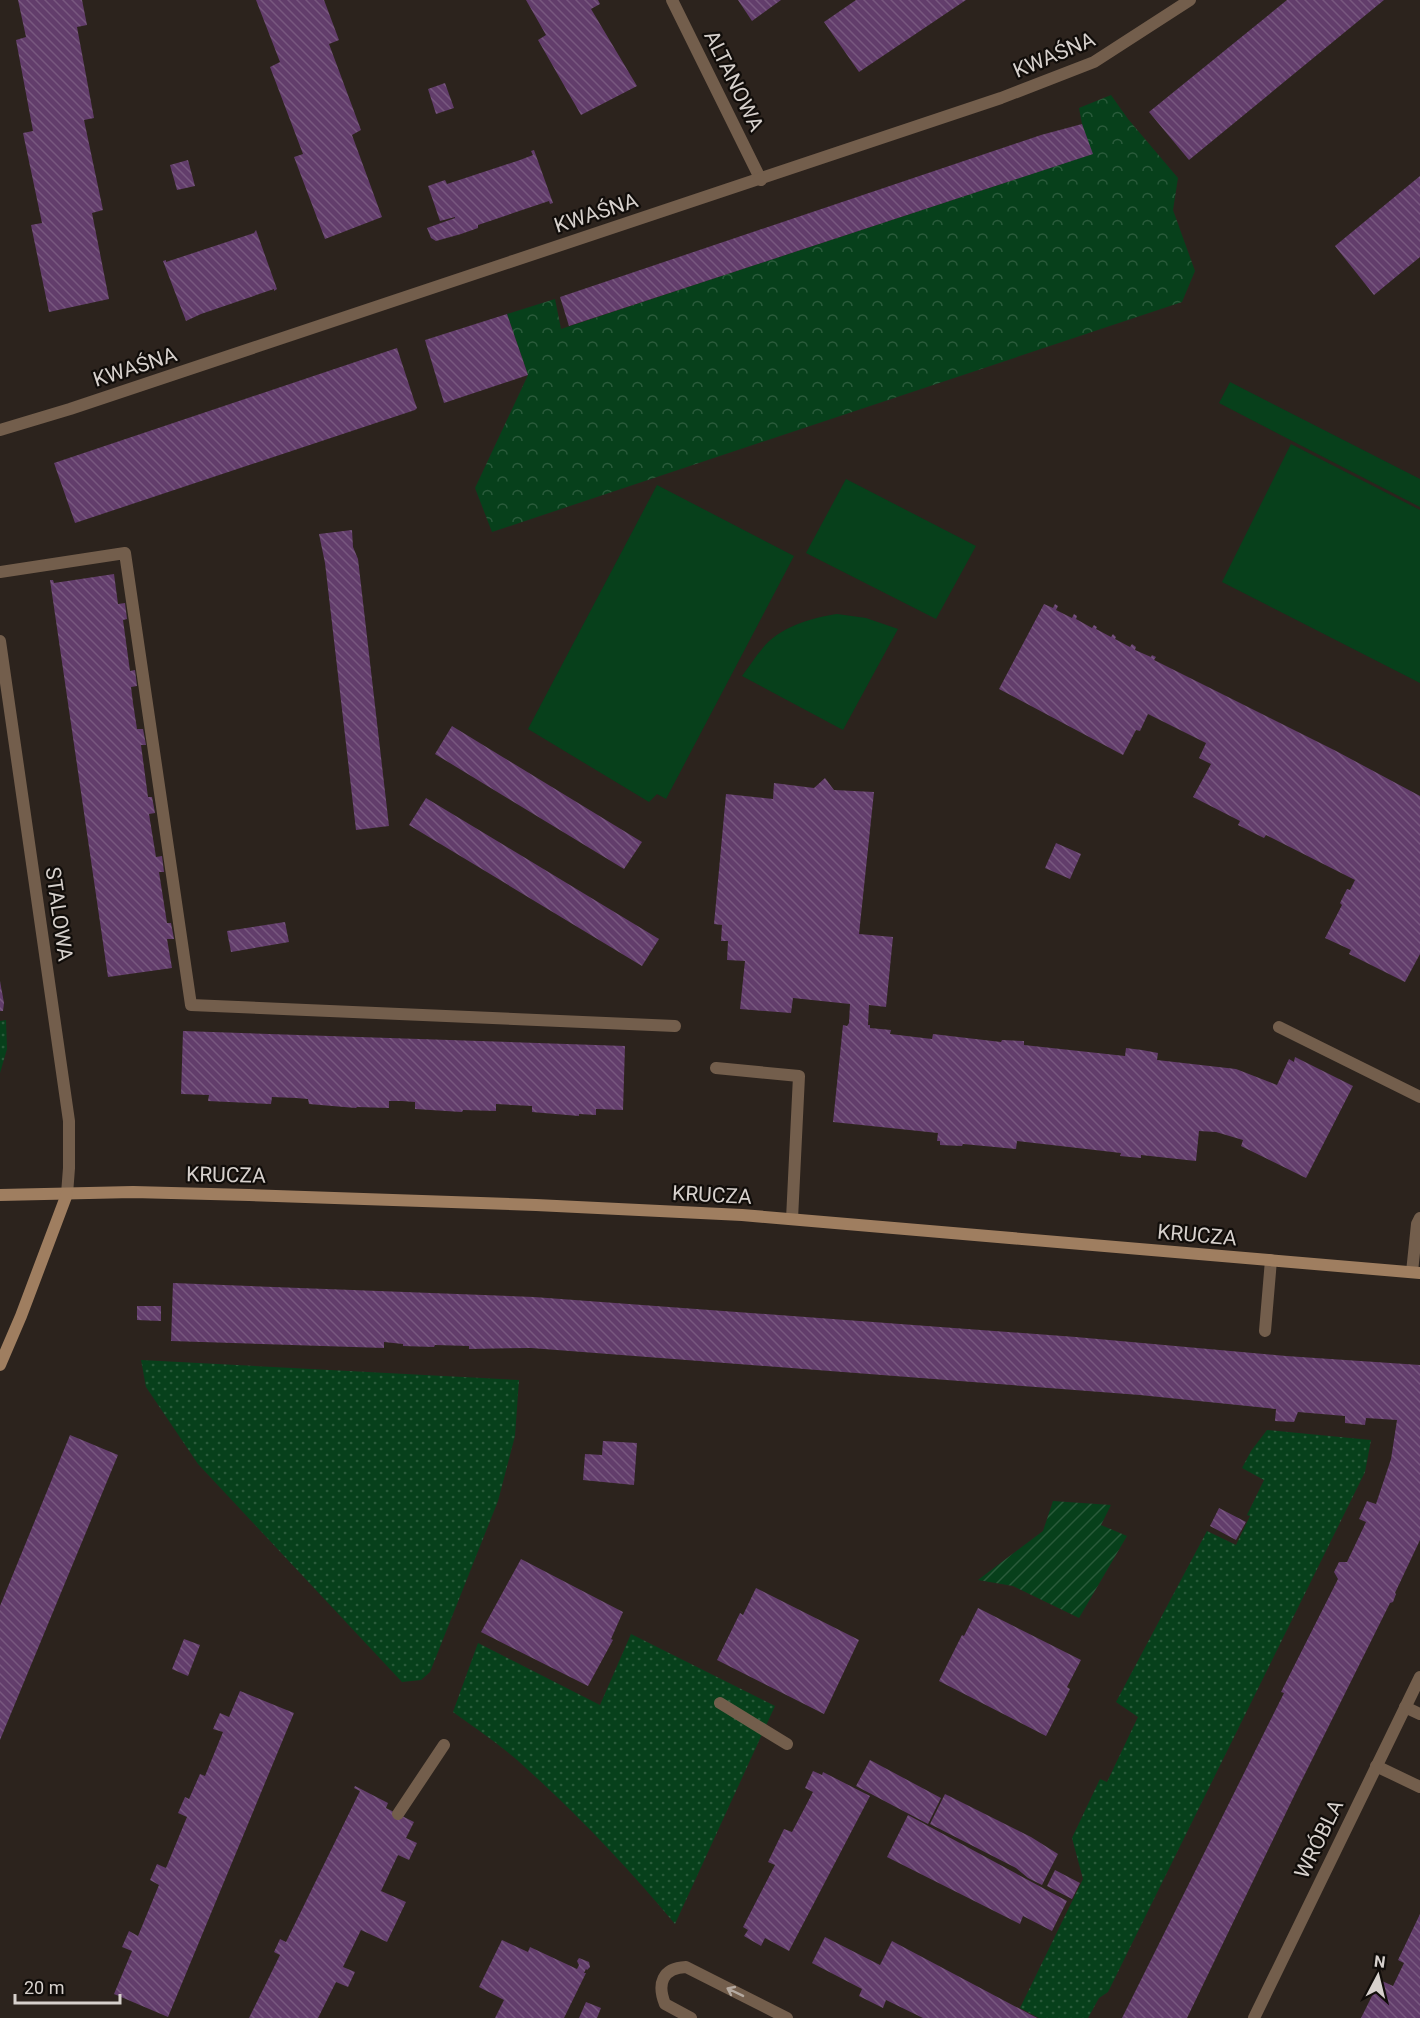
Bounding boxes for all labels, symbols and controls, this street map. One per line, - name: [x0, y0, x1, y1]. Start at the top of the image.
- street label: ALTANOWA: [699, 27, 769, 135]
- street label: KWAŚNA: [1010, 27, 1099, 83]
- street label: KWAŚNA: [551, 188, 641, 238]
- street label: KWAŚNA: [90, 342, 180, 392]
- street label: STALOWA: [41, 865, 78, 963]
- street label: KRUCZA: [186, 1162, 266, 1188]
- street label: KRUCZA: [672, 1181, 753, 1209]
- street label: KRUCZA: [1156, 1220, 1238, 1250]
- street label: WRÓBLA: [1290, 1796, 1348, 1882]
- north arrow: [1348, 1946, 1408, 2006]
- text: N: [1373, 1951, 1387, 1972]
- scale bar: [15, 1967, 120, 2005]
- text: 20 m: [24, 1977, 64, 1998]
- one-way arrow: [726, 1986, 744, 1997]

